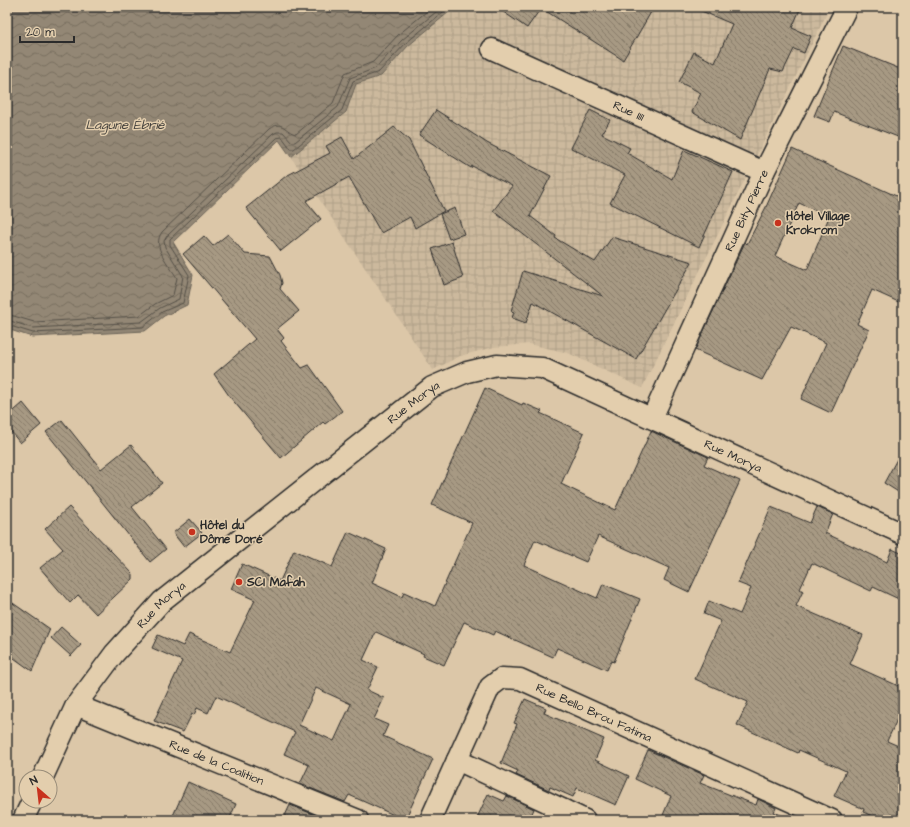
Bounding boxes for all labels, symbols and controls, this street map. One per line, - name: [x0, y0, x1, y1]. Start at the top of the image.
- scale bar: [20, 18, 74, 44]
- text: 20 m: [26, 24, 55, 41]
- street label: Rue I111: [610, 96, 647, 125]
- water label: Lagune Ébrié: [86, 116, 165, 135]
- street label: Rue Bity Pierre: [720, 166, 773, 254]
- place label: Hôtel Village Krokrom: [786, 208, 850, 239]
- marker: Hôtel Village Krokrom: [773, 218, 783, 228]
- street label: Rue Morya: [384, 376, 442, 428]
- street label: Rue Morya: [701, 435, 765, 476]
- place label: Hôtel du Dôme Doré: [200, 517, 263, 548]
- marker: Hôtel du Dôme Doré: [187, 527, 197, 537]
- place label: SCI Mafah: [246, 574, 306, 591]
- street label: Rue Morya: [133, 577, 189, 632]
- marker: SCI Mafah: [234, 577, 244, 587]
- street label: Rue Bello Brou Fatima: [533, 679, 655, 746]
- street label: Rue de la Coalition: [167, 736, 267, 789]
- north arrow: [18, 769, 58, 809]
- text: N: [27, 772, 40, 789]

